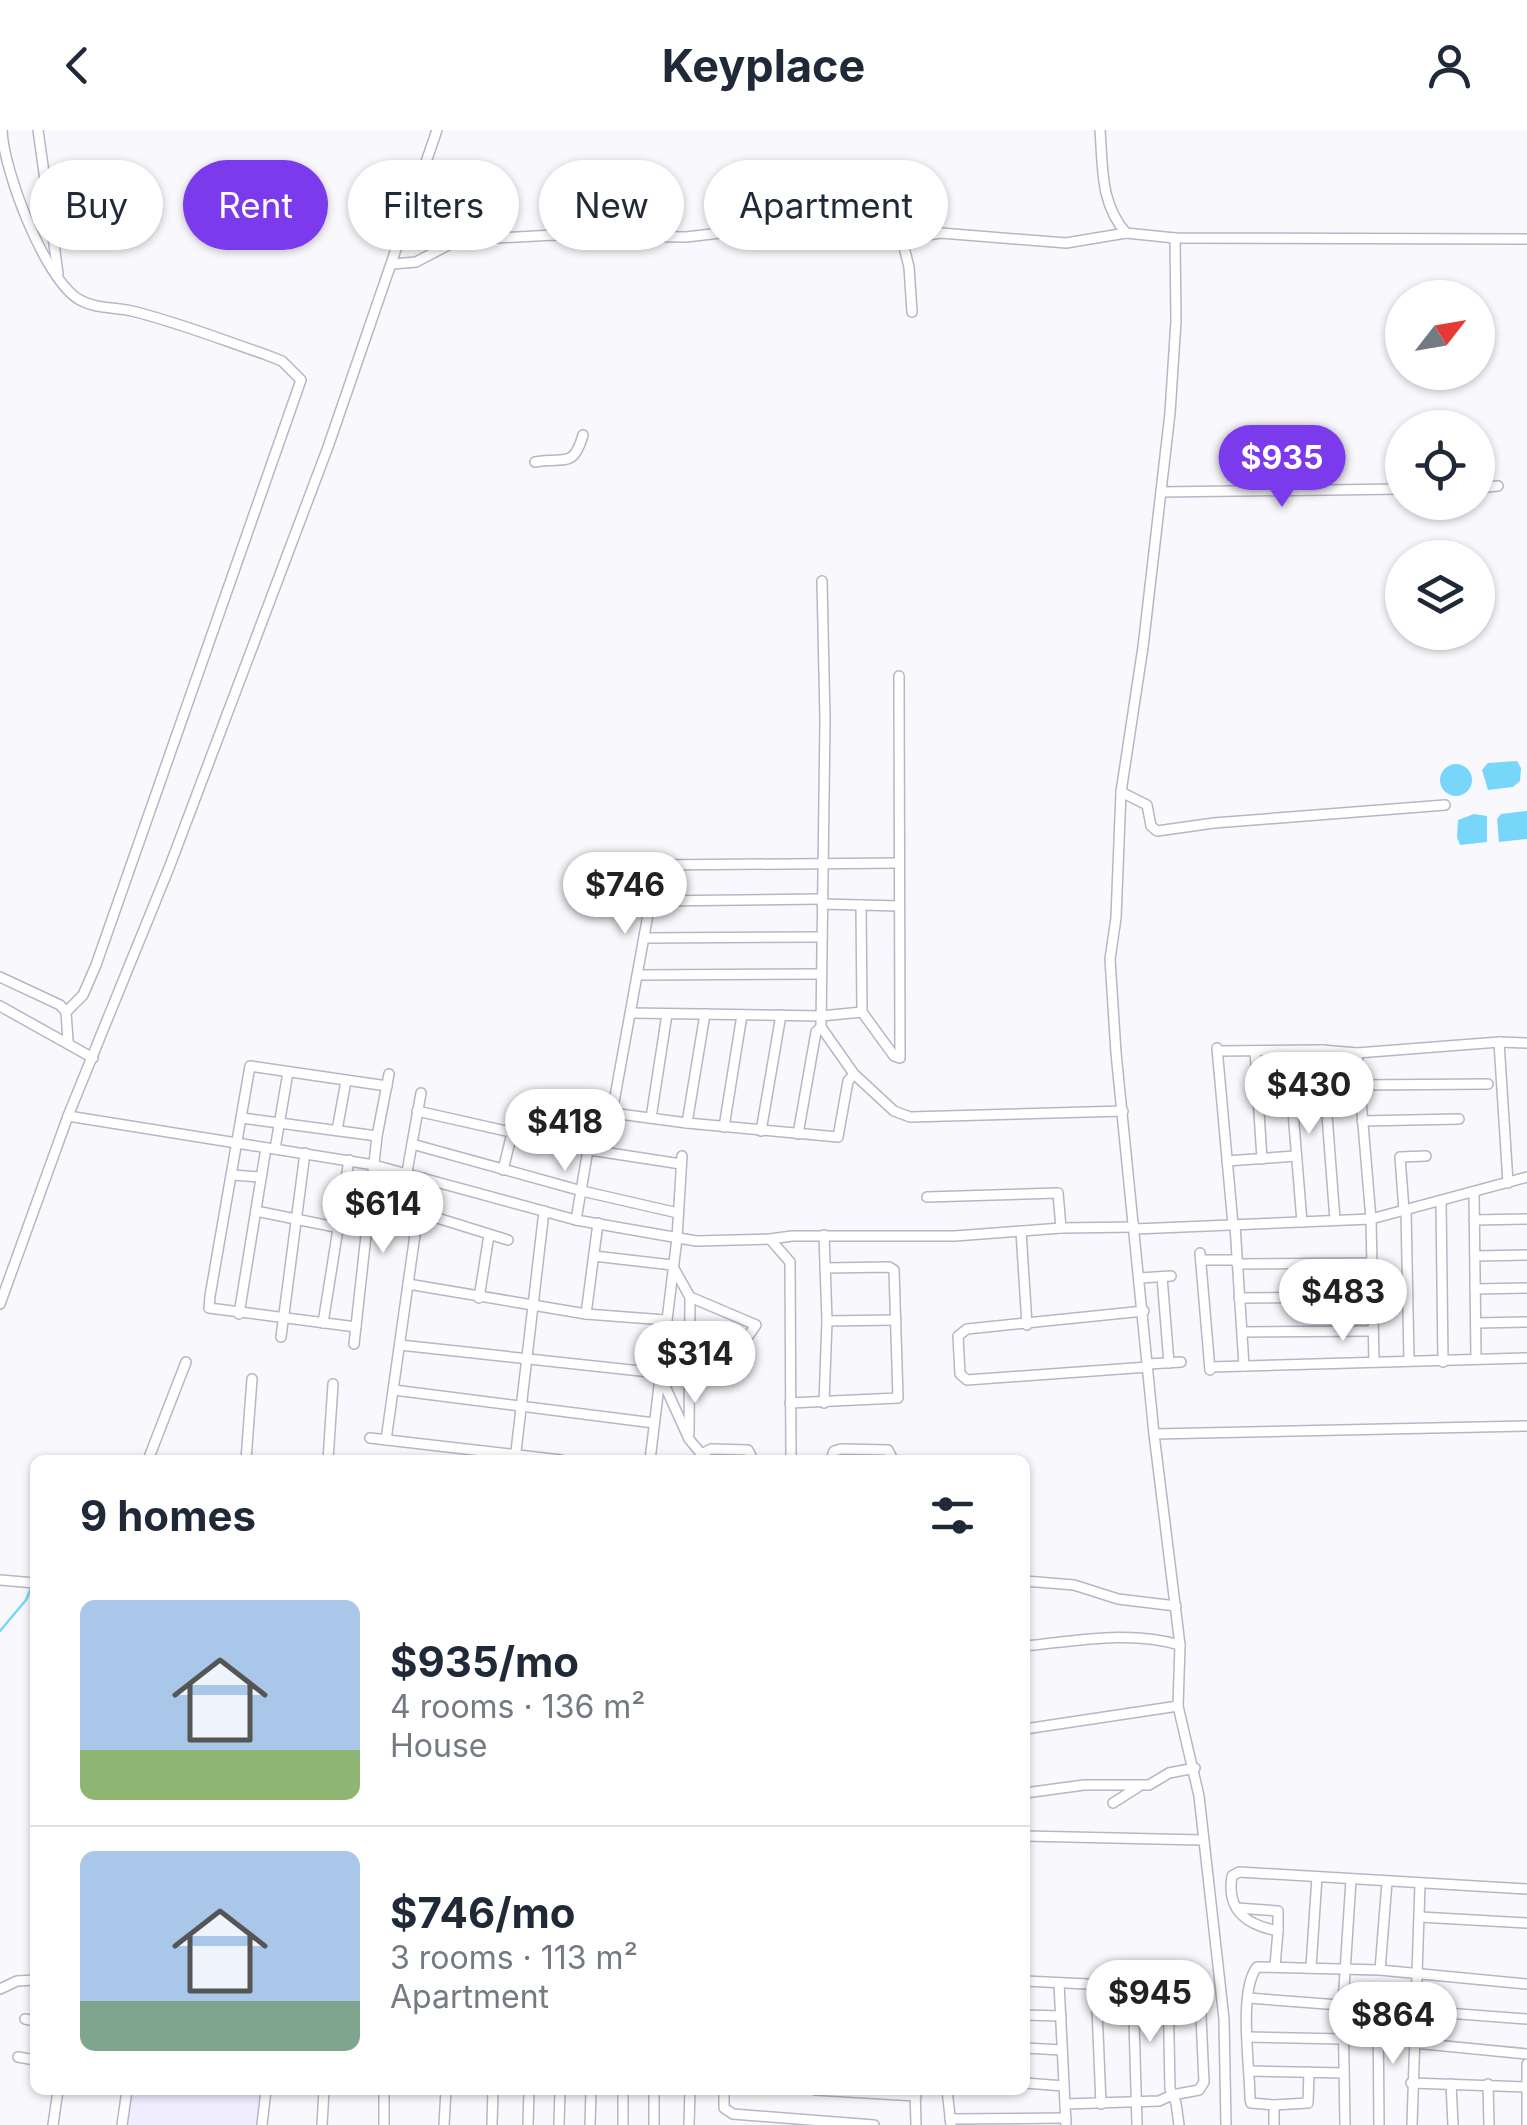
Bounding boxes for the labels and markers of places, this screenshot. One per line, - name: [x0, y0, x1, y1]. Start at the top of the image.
- pin: $935: [1223, 425, 1341, 510]
- pin: $746: [566, 852, 684, 937]
- pin: $430: [1250, 1052, 1368, 1137]
- pin: $418: [506, 1089, 624, 1174]
- pin: $614: [324, 1171, 442, 1256]
- pin: $483: [1284, 1259, 1402, 1344]
- pin: $314: [636, 1321, 754, 1406]
- pin: $945: [1091, 1960, 1209, 2045]
- pin: $864: [1334, 1982, 1452, 2067]

